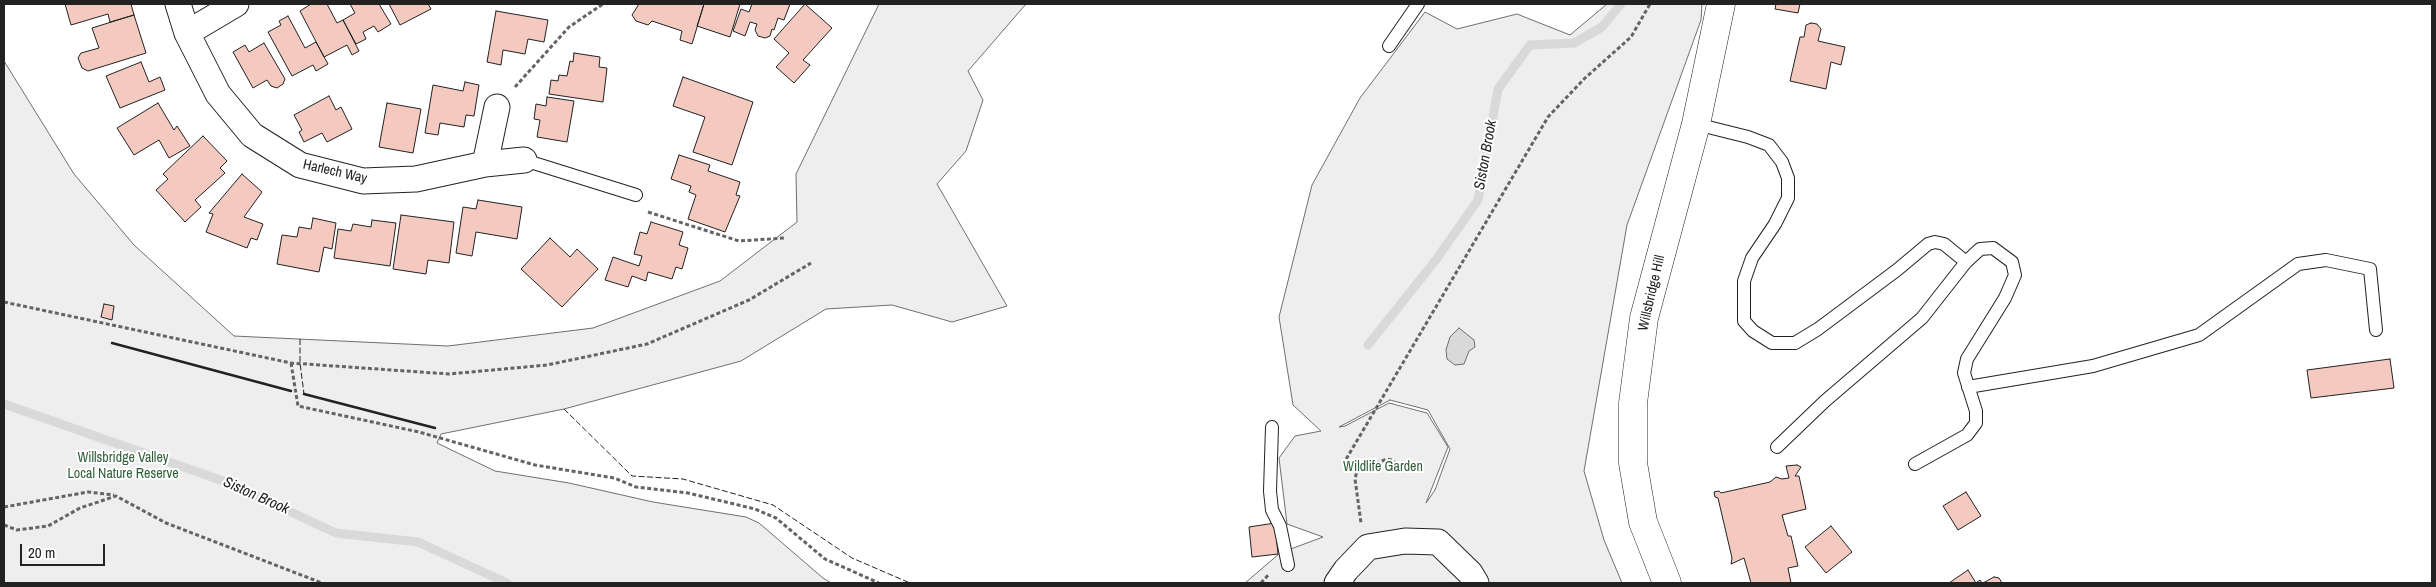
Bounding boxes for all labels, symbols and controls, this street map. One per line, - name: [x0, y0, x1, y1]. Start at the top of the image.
- water label: Siston Brook: [1471, 119, 1501, 191]
- street label: Harlech Way: [301, 156, 369, 188]
- street label: Willsbridge Hill: [1635, 254, 1669, 332]
- park label: Willsbridge Valley Local Nature Reserve: [67, 450, 179, 482]
- park label: Wildlife Garden: [1343, 459, 1423, 475]
- water label: Siston Brook: [220, 473, 292, 519]
- scale bar: [22, 534, 108, 566]
- text: 20 m: [28, 542, 55, 563]

